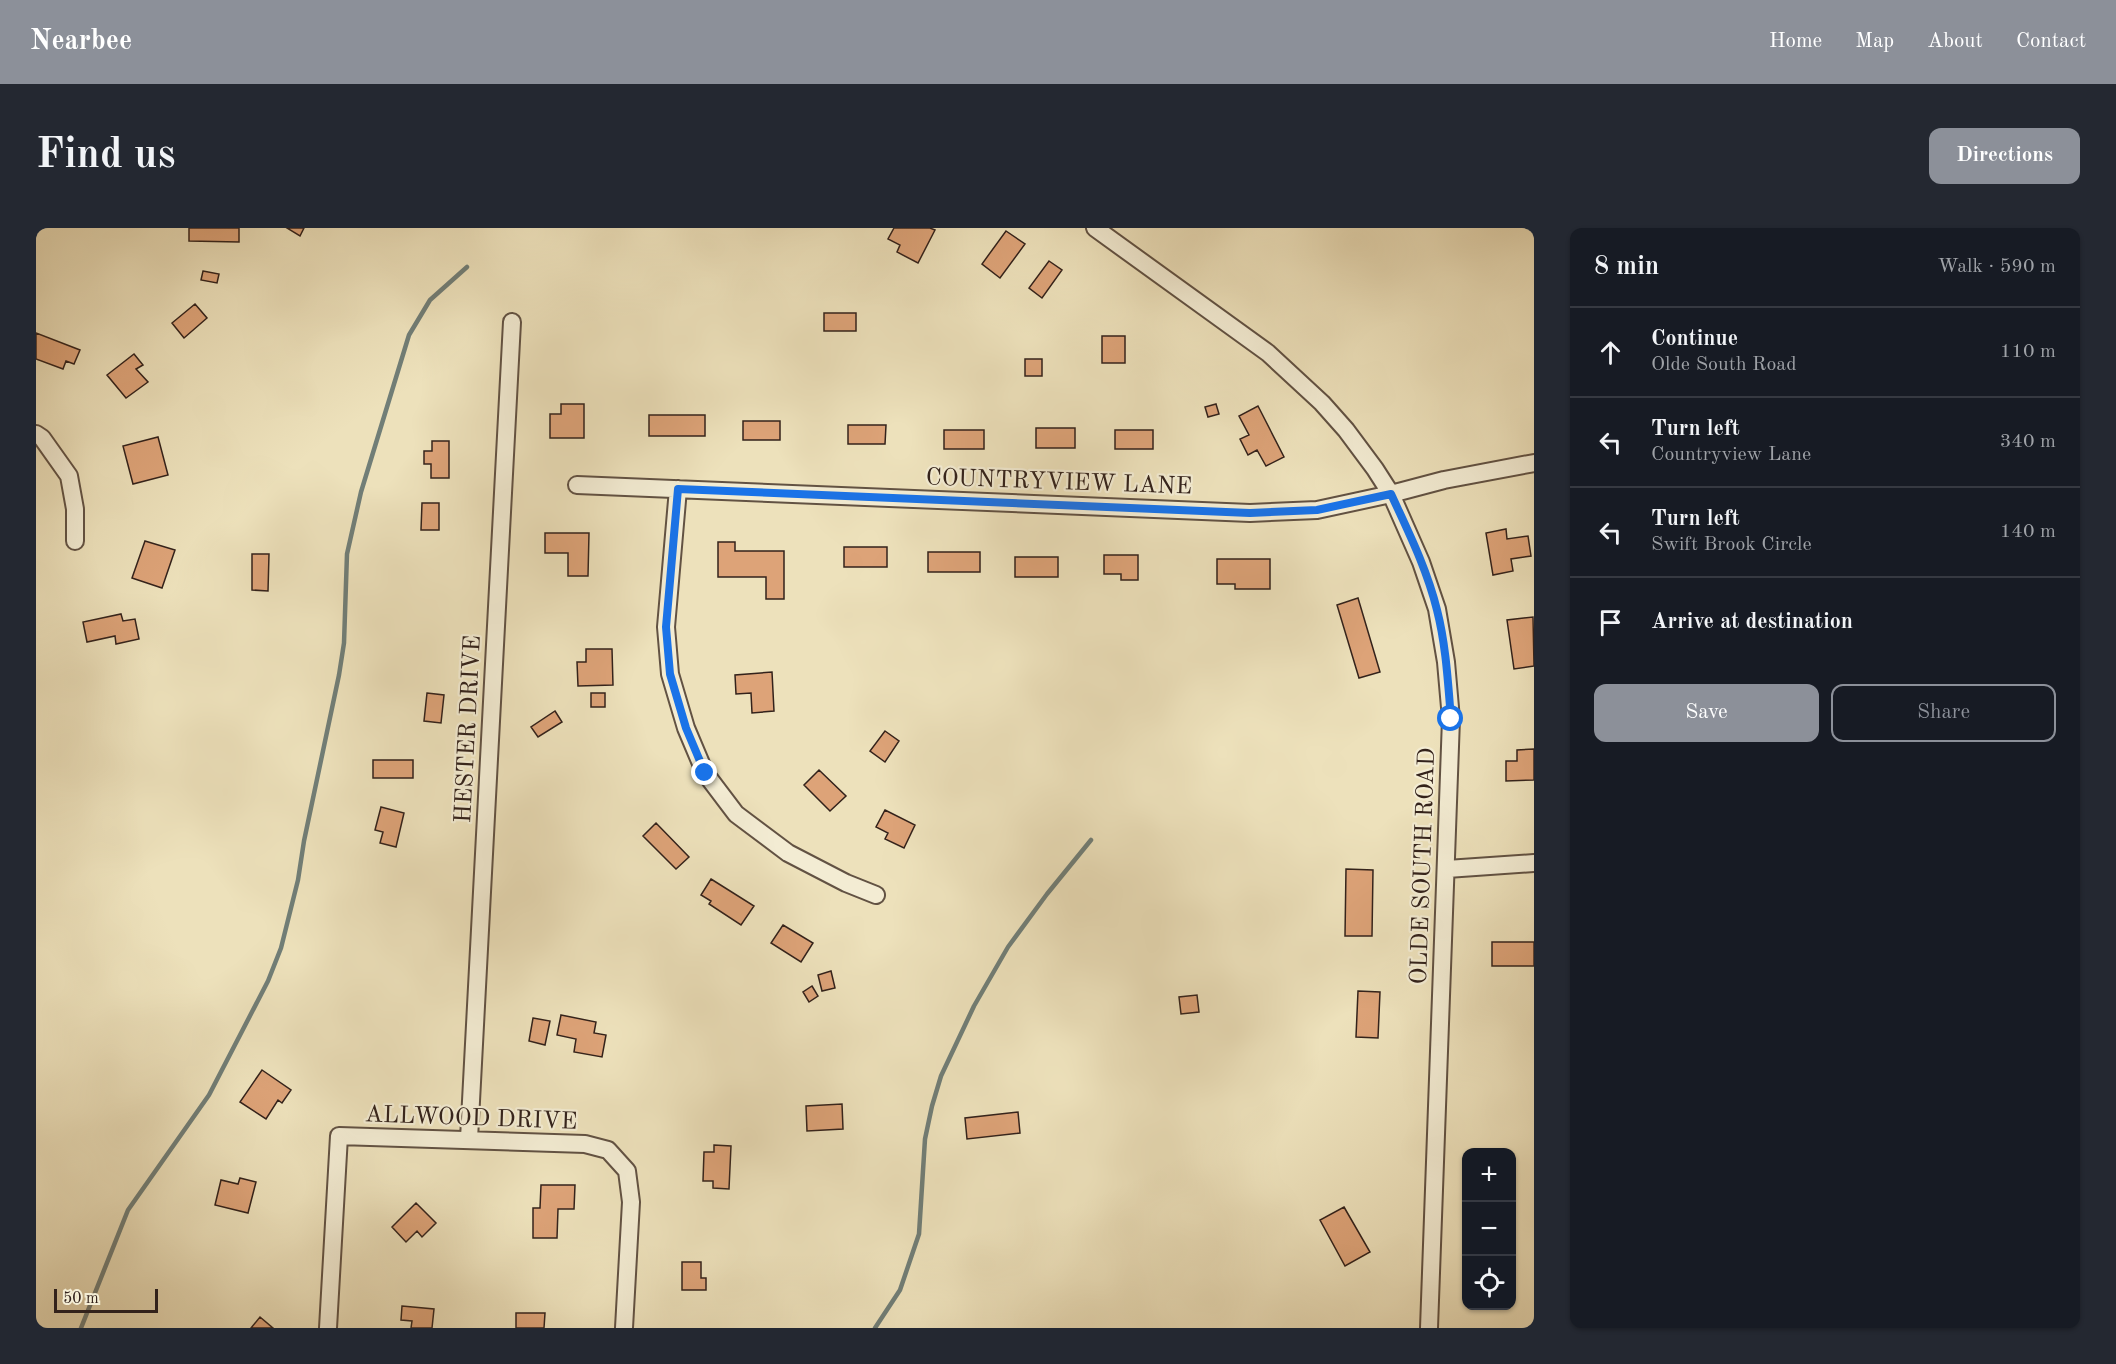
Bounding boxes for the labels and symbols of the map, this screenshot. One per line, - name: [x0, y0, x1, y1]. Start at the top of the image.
- street label: COUNTRYVIEW LANE: [925, 466, 1193, 500]
- street label: HESTER DRIVE: [452, 634, 486, 824]
- route start: [1437, 705, 1463, 731]
- street label: OLDE SOUTH ROAD: [1408, 747, 1440, 985]
- route end: [691, 759, 717, 785]
- street label: ALLWOOD DRIVE: [364, 1103, 578, 1135]
- scale bar: [54, 1286, 158, 1314]

